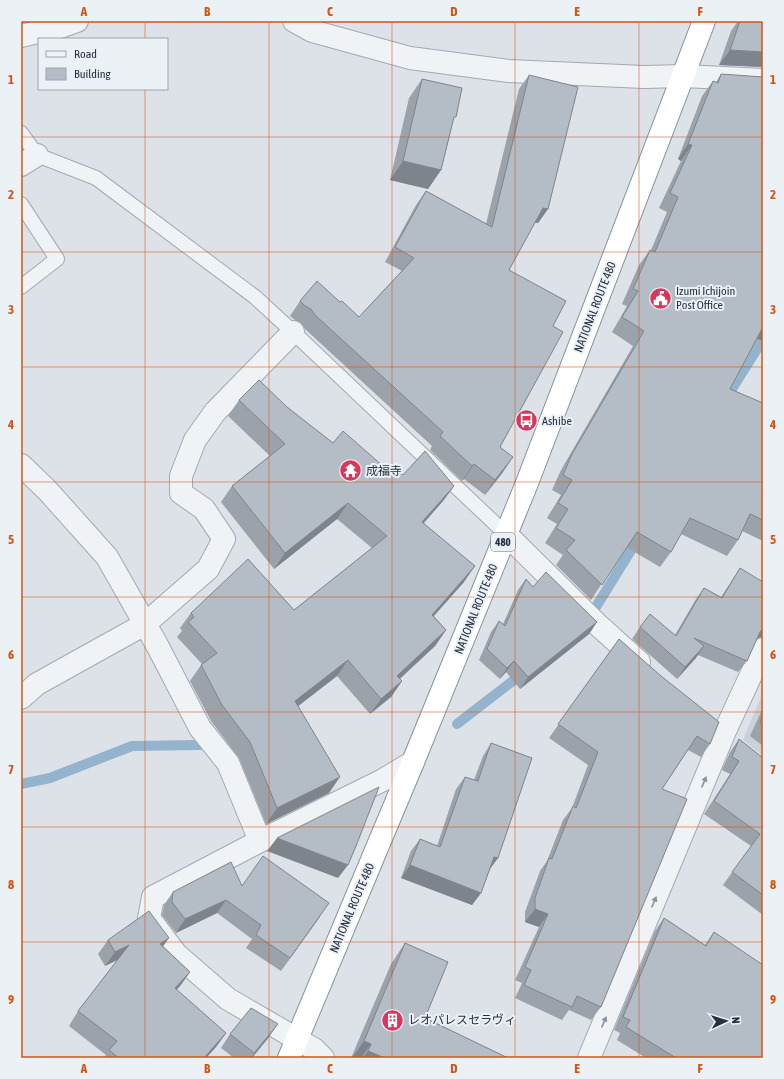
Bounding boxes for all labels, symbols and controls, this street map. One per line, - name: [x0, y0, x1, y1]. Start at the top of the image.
- text: A: [80, 4, 88, 19]
- text: B: [204, 4, 211, 19]
- text: C: [327, 4, 333, 19]
- text: D: [450, 4, 458, 19]
- text: E: [574, 4, 580, 19]
- text: F: [697, 4, 703, 19]
- legend: [38, 38, 168, 90]
- text: Road: [74, 47, 97, 61]
- text: Building: [74, 67, 112, 81]
- text: 1: [8, 72, 14, 87]
- text: 1: [770, 72, 776, 87]
- text: 2: [8, 187, 14, 202]
- text: 2: [770, 187, 776, 202]
- street label: NATIONAL ROUTE 480: [571, 259, 619, 354]
- place label: Izumi Ichijoin Post Office: [676, 284, 735, 312]
- public building icon: Izumi Ichijoin Post Office: [647, 285, 673, 311]
- text: 3: [8, 302, 14, 317]
- text: 3: [770, 302, 776, 317]
- bus stop icon: Ashibe: [514, 408, 540, 434]
- place label: Ashibe: [542, 414, 572, 428]
- text: 4: [7, 417, 14, 432]
- text: 4: [769, 417, 776, 432]
- temple icon: 成福寺: [338, 458, 364, 484]
- place label: 成福寺: [366, 464, 402, 478]
- text: 5: [8, 532, 14, 547]
- text: 5: [770, 532, 776, 547]
- road number: 480: [491, 533, 515, 551]
- street label: NATIONAL ROUTE 480: [452, 562, 501, 656]
- text: 6: [8, 647, 14, 662]
- text: 6: [770, 647, 776, 662]
- text: 7: [8, 762, 14, 777]
- text: 7: [770, 762, 776, 777]
- one-way arrow: [701, 776, 707, 787]
- street label: NATIONAL ROUTE 480: [327, 861, 377, 955]
- text: 8: [8, 877, 14, 892]
- text: 8: [770, 877, 776, 892]
- one-way arrow: [651, 896, 657, 908]
- text: 9: [8, 992, 14, 1007]
- text: 9: [770, 992, 776, 1007]
- north arrow: [706, 1001, 746, 1041]
- building icon: レオパレスセラヴィ: [379, 1007, 405, 1033]
- place label: レオパレスセラヴィ: [408, 1013, 516, 1027]
- one-way arrow: [601, 1016, 608, 1028]
- text: N: [730, 1017, 742, 1024]
- text: A: [80, 1061, 88, 1076]
- text: B: [204, 1061, 211, 1076]
- text: C: [327, 1061, 333, 1076]
- text: D: [450, 1061, 458, 1076]
- text: E: [574, 1061, 580, 1076]
- text: F: [697, 1061, 703, 1076]

